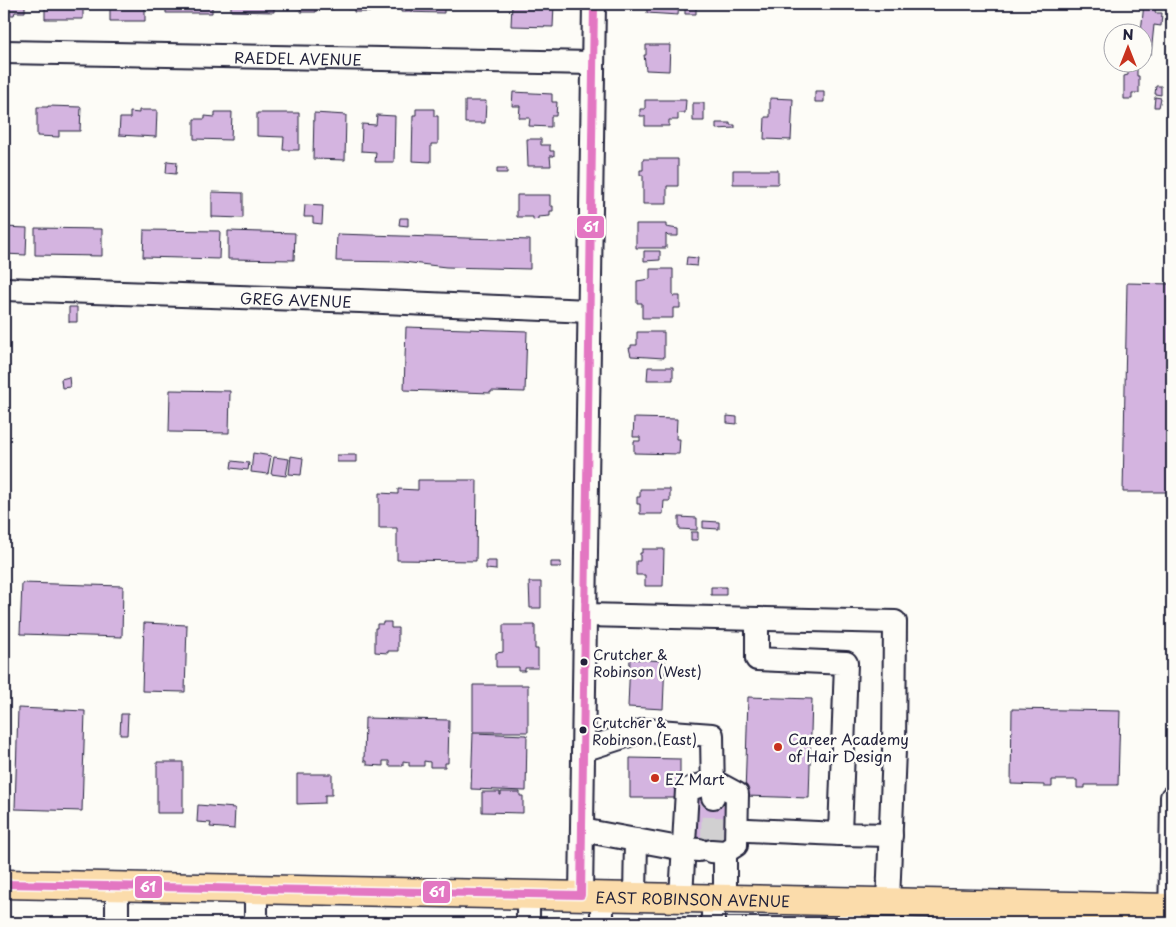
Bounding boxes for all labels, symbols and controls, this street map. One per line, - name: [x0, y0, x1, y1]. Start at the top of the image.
- north arrow: [1104, 22, 1154, 72]
- text: N: [1122, 24, 1134, 45]
- street label: RAEDEL AVENUE: [234, 45, 362, 70]
- line badge: 61: [576, 215, 605, 239]
- text: 61: [583, 216, 599, 237]
- street label: GREG AVENUE: [240, 285, 352, 312]
- place label: Crutcher & Robinson (West): [593, 644, 702, 682]
- marker: Crutcher & Robinson (West): [579, 657, 589, 667]
- place label: Crutcher & Robinson (East): [592, 712, 697, 750]
- marker: Crutcher & Robinson (East): [578, 725, 588, 735]
- place label: Career Academy of Hair Design: [788, 727, 909, 767]
- marker: Career Academy of Hair Design: [772, 741, 784, 753]
- place label: EZ Mart: [665, 767, 725, 790]
- marker: EZ Mart: [649, 772, 661, 784]
- line badge: 61: [134, 875, 163, 899]
- text: 61: [140, 876, 156, 897]
- line badge: 61: [422, 880, 451, 904]
- text: 61: [429, 881, 445, 902]
- street label: EAST ROBINSON AVENUE: [595, 885, 790, 912]

